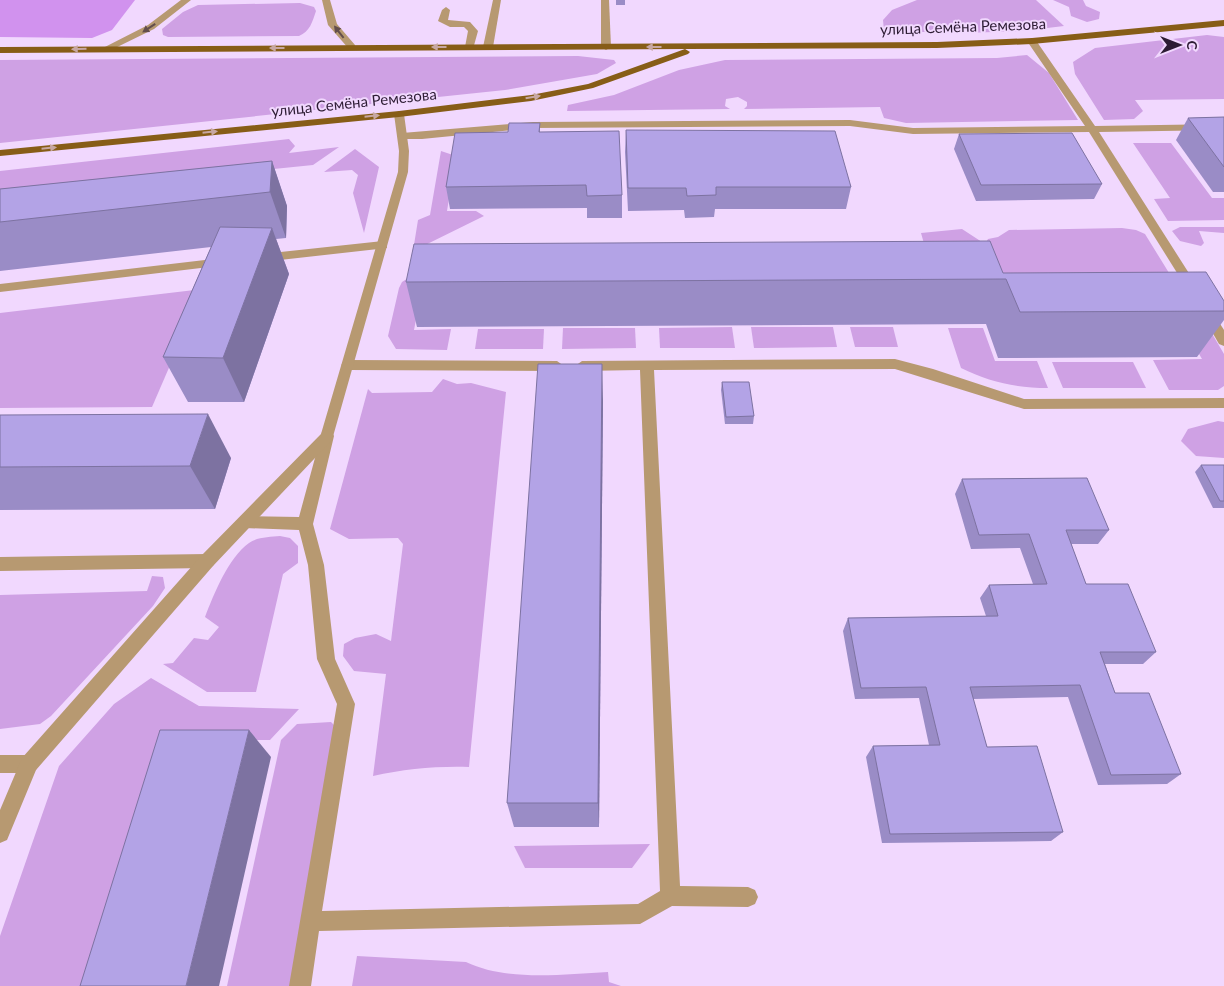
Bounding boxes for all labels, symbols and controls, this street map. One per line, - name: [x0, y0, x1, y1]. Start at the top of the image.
- street label: улица Семёна Ремезова: [880, 14, 1046, 38]
- north arrow: [1154, 20, 1204, 70]
- one-way arrow: [142, 23, 155, 33]
- one-way arrow: [333, 26, 344, 39]
- text: С: [1184, 40, 1201, 50]
- one-way arrow: [431, 43, 447, 51]
- one-way arrow: [646, 43, 662, 51]
- one-way arrow: [269, 44, 285, 52]
- one-way arrow: [71, 45, 87, 53]
- street label: улица Семёна Ремезова: [270, 84, 437, 120]
- one-way arrow: [526, 93, 542, 101]
- one-way arrow: [364, 112, 380, 120]
- one-way arrow: [203, 128, 219, 136]
- one-way arrow: [41, 144, 57, 152]

